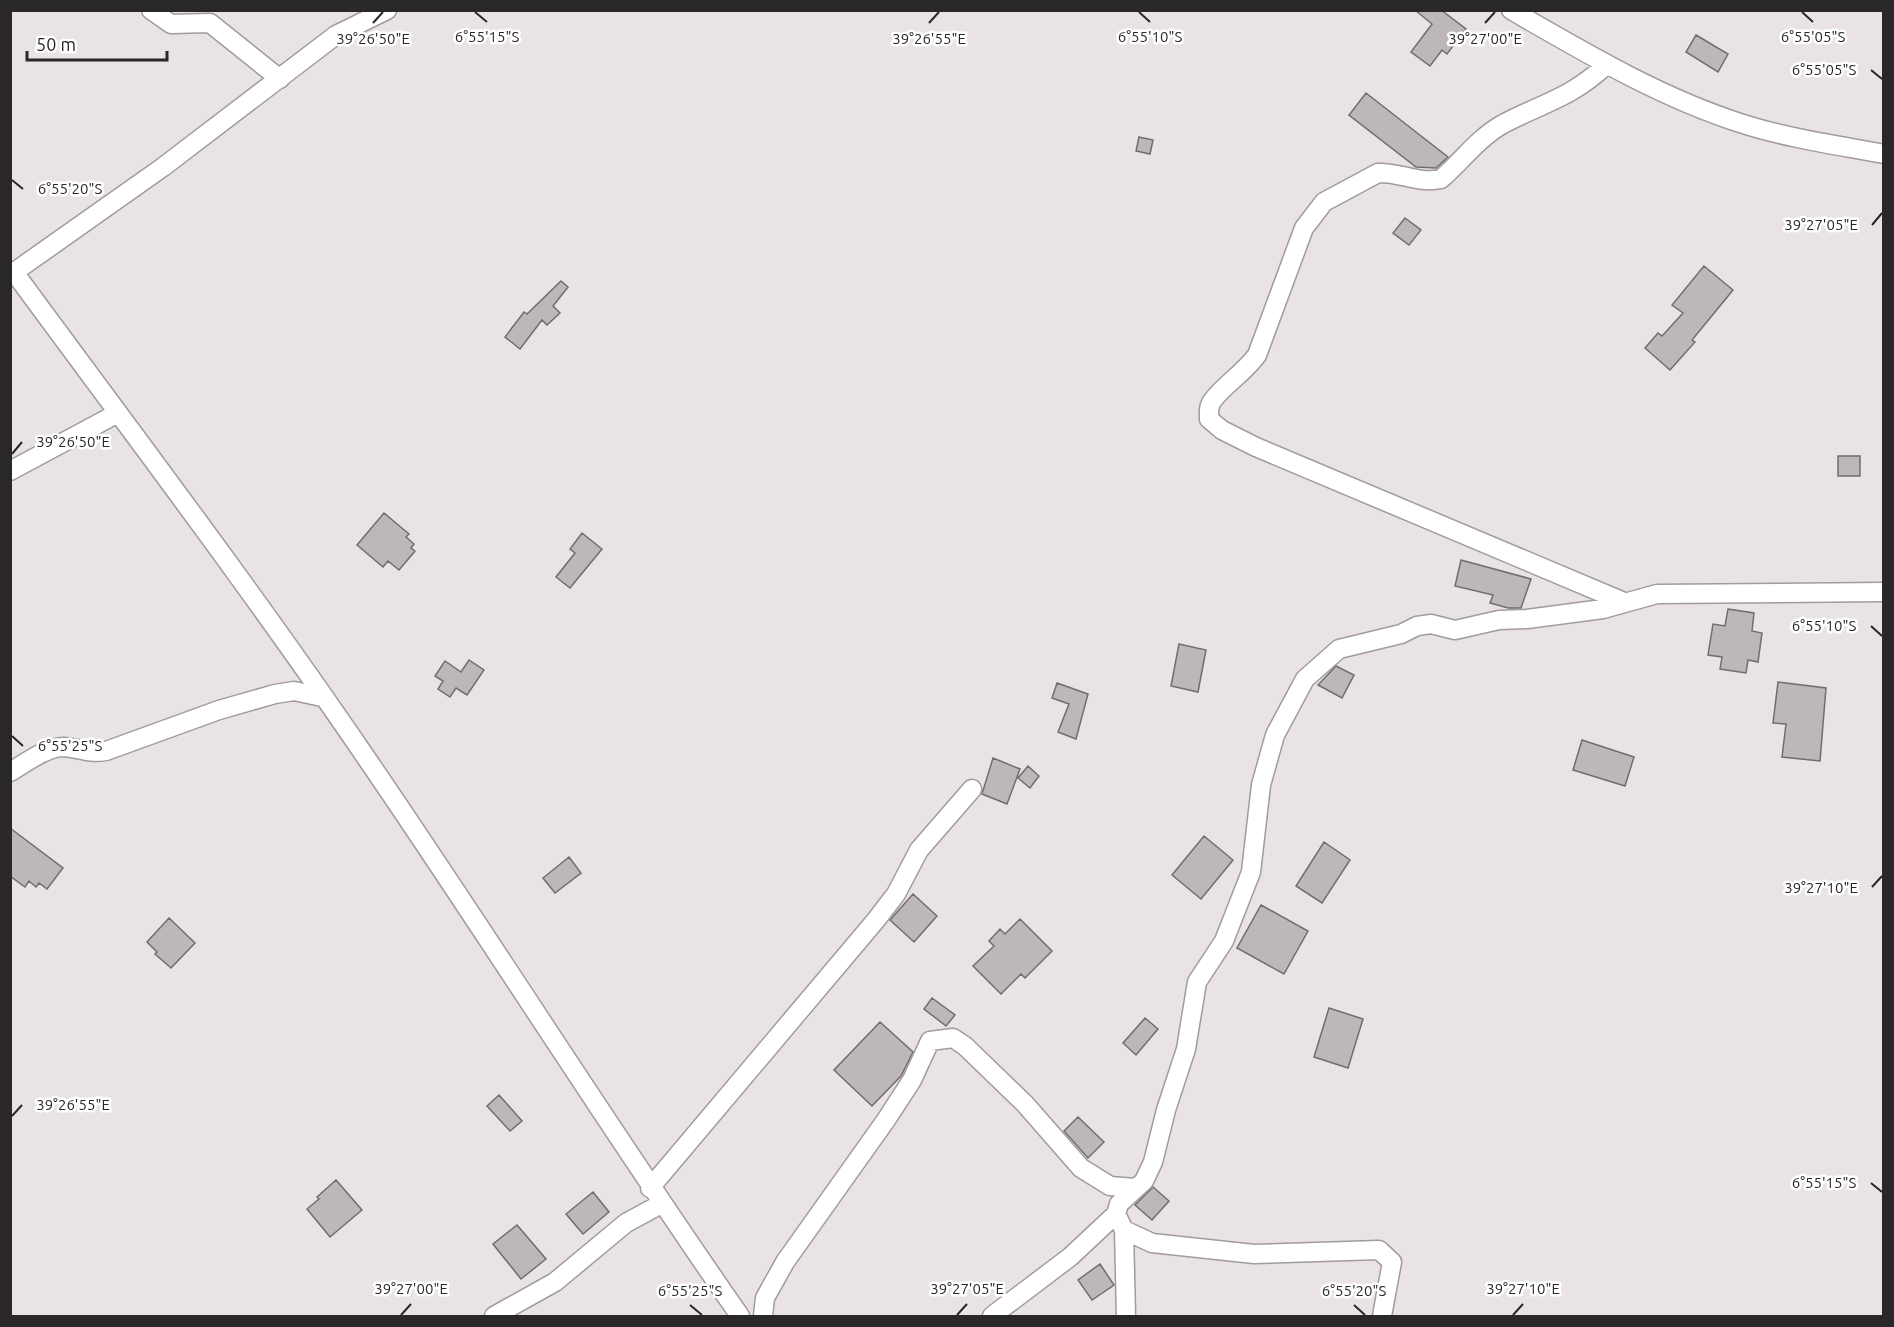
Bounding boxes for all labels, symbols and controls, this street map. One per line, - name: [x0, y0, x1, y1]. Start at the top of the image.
- scale bar: [27, 24, 166, 62]
- text: 6°55'15"S: [455, 28, 519, 45]
- text: 6°55'10"S: [1118, 28, 1182, 45]
- text: 6°55'05"S: [1781, 28, 1845, 45]
- text: 39°26'50"E: [336, 30, 410, 47]
- text: 39°26'55"E: [892, 30, 966, 47]
- text: 39°27'00"E: [1448, 30, 1522, 47]
- text: 50 m: [36, 34, 76, 54]
- text: 6°55'05"S: [1792, 61, 1856, 78]
- text: 6°55'20"S: [38, 180, 102, 197]
- text: 39°27'05"E: [1784, 216, 1858, 233]
- text: 39°26'50"E: [36, 433, 110, 450]
- text: 6°55'10"S: [1792, 617, 1856, 634]
- text: 6°55'25"S: [38, 737, 102, 754]
- text: 39°27'10"E: [1784, 879, 1858, 896]
- text: 39°26'55"E: [36, 1096, 110, 1113]
- text: 6°55'15"S: [1792, 1174, 1856, 1191]
- text: 39°27'00"E: [374, 1280, 448, 1297]
- text: 39°27'05"E: [930, 1280, 1004, 1297]
- text: 39°27'10"E: [1486, 1280, 1560, 1297]
- text: 6°55'25"S: [658, 1282, 722, 1299]
- text: 6°55'20"S: [1322, 1282, 1386, 1299]

